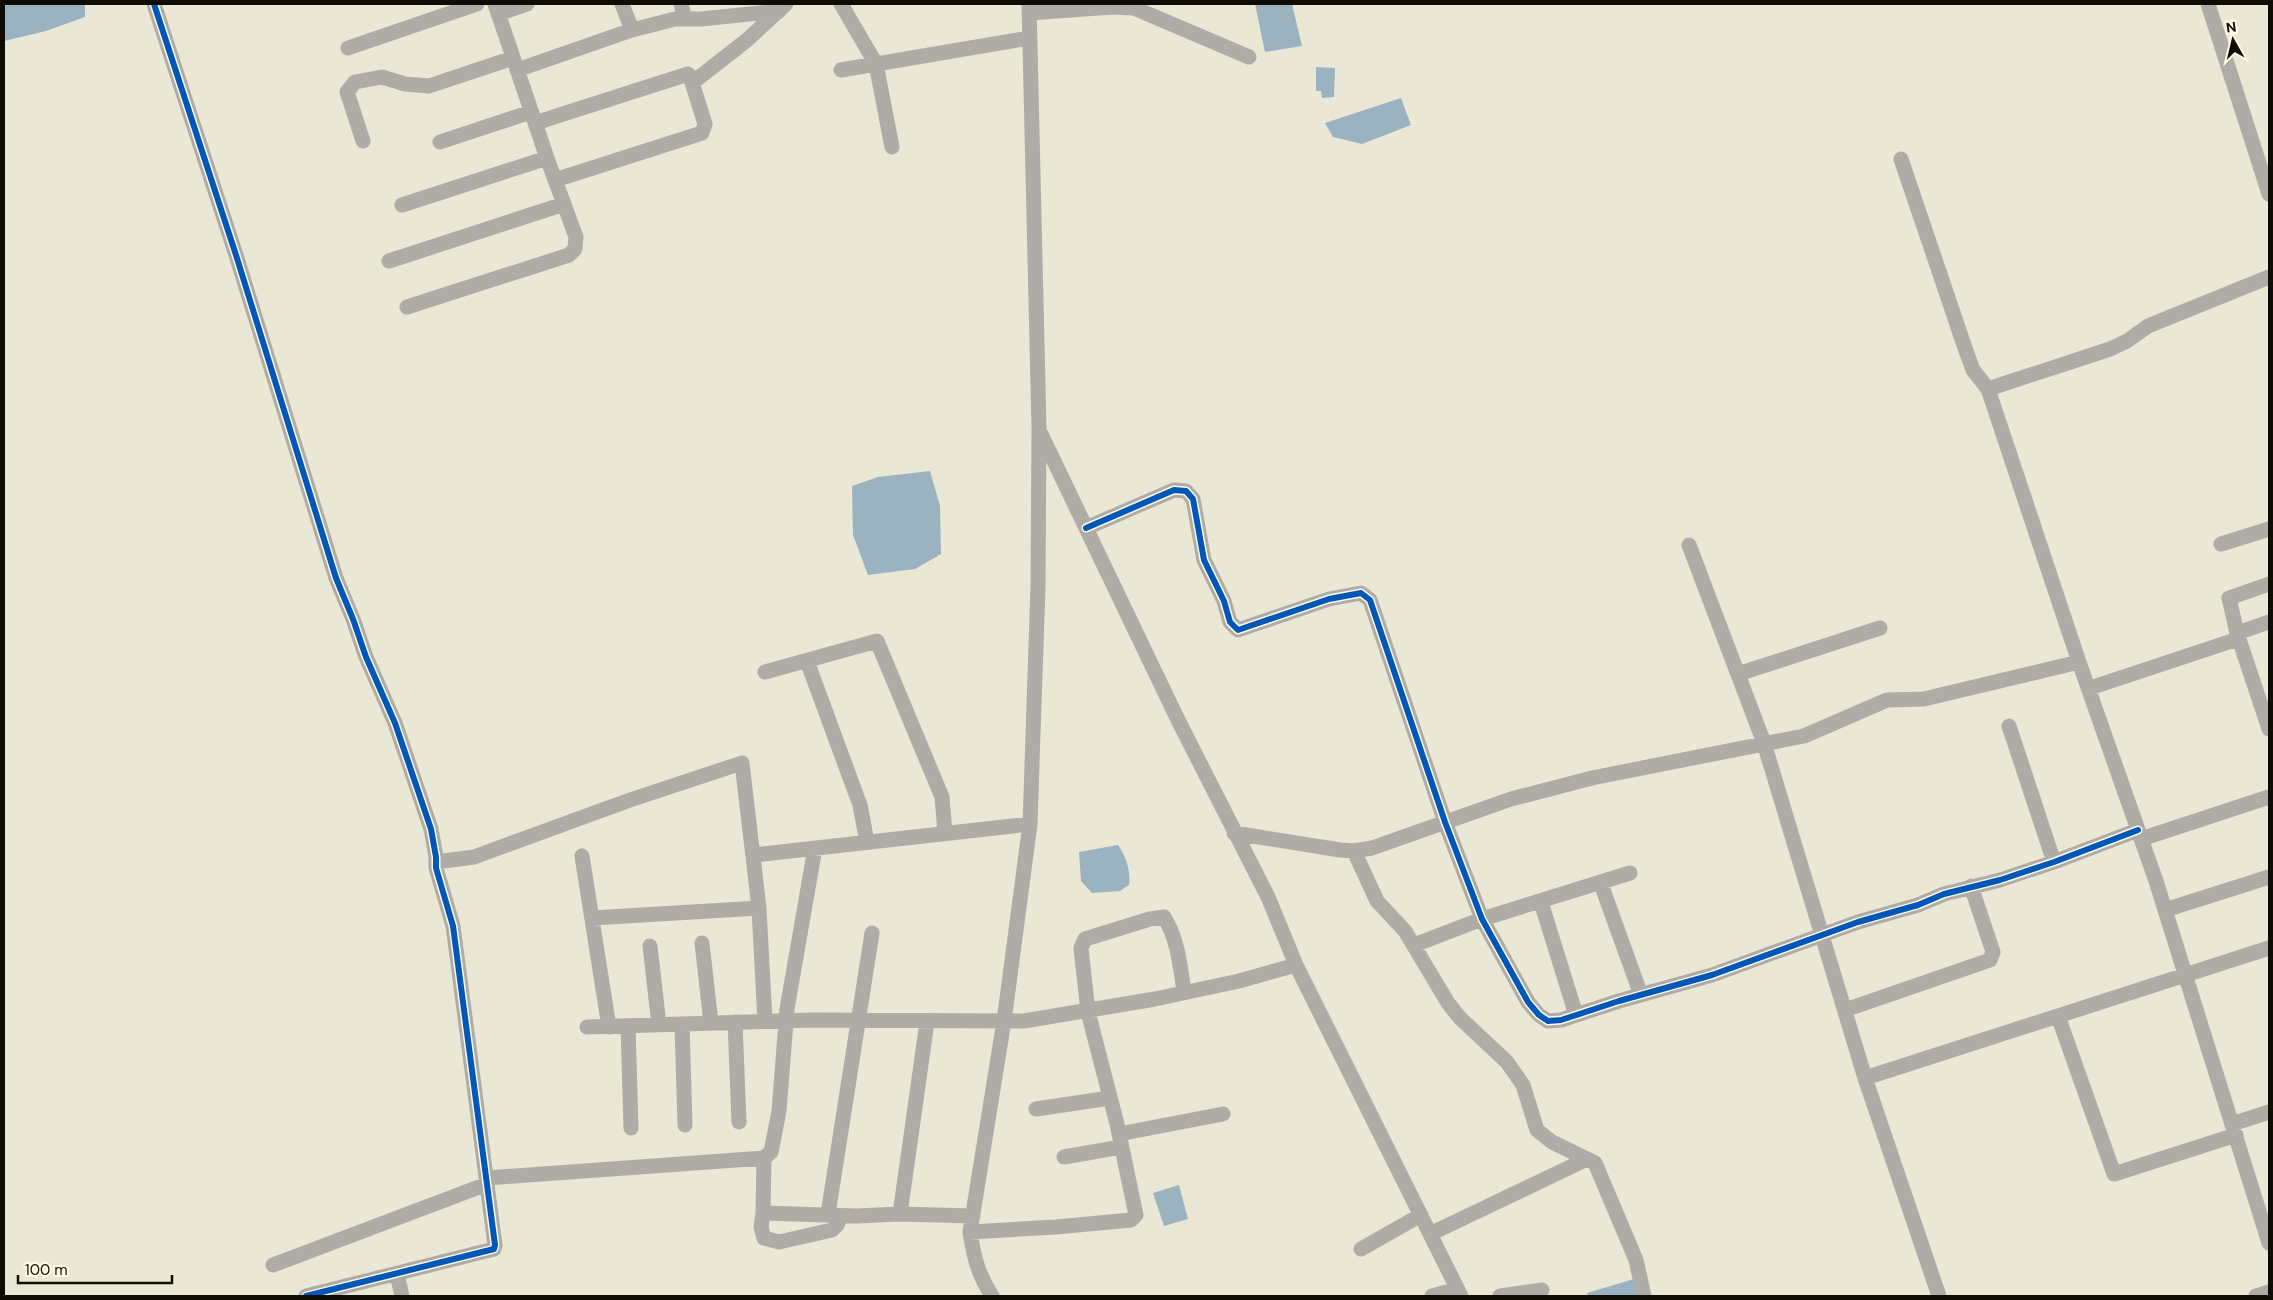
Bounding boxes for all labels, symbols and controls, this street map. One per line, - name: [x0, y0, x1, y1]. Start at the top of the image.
- north arrow: [2208, 15, 2258, 65]
- text: N: [2225, 18, 2238, 37]
- scale bar: [18, 1252, 171, 1284]
- text: 100 m: [25, 1260, 68, 1280]

